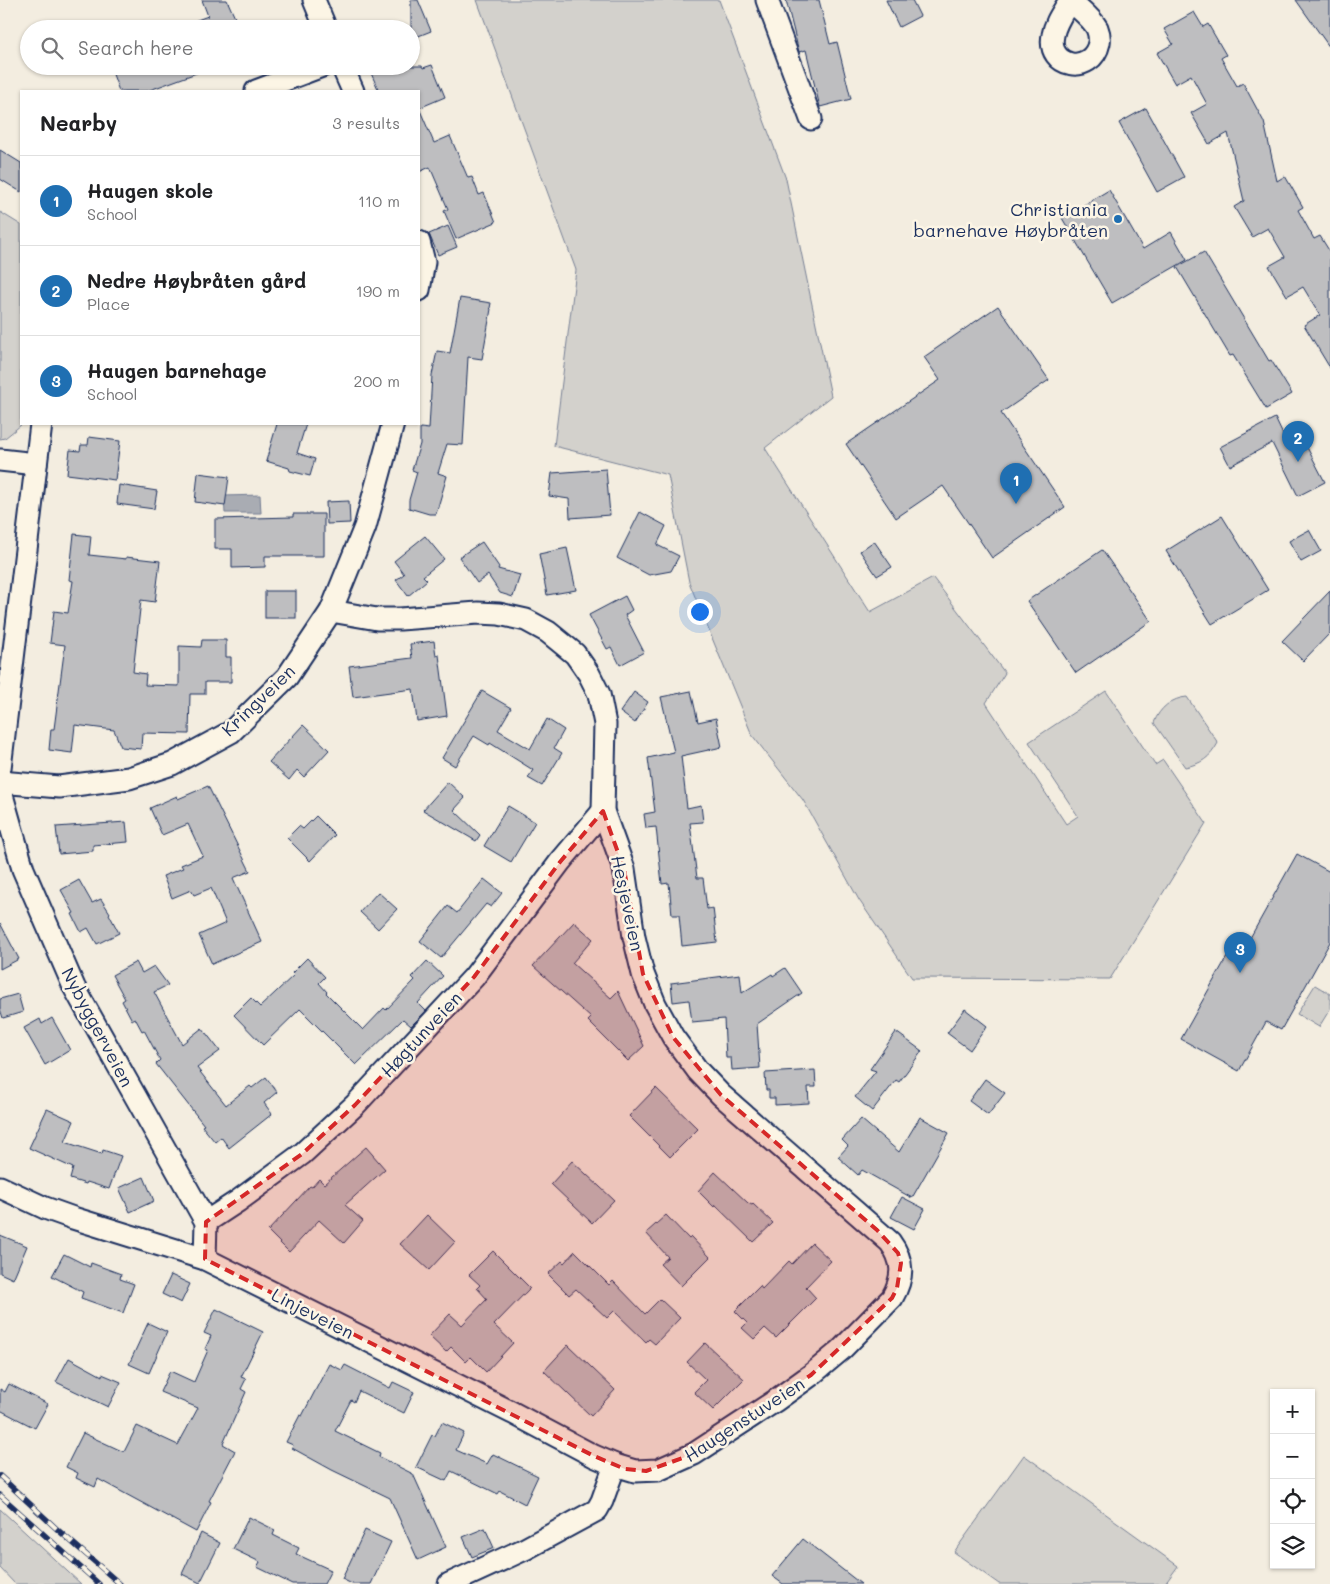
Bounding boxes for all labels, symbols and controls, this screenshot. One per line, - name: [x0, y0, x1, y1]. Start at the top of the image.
- search box: [20, 20, 420, 75]
- icon: search: [38, 34, 66, 62]
- text: Search here: [78, 35, 194, 60]
- text: Nearby: [40, 109, 117, 136]
- text: 3 results: [332, 112, 400, 133]
- text: Haugen skole: [87, 178, 213, 203]
- text: 1: [52, 190, 60, 211]
- text: 110 m: [358, 190, 400, 211]
- place label: Christiania barnehave Høybråten: [914, 197, 1108, 242]
- text: School: [87, 203, 137, 224]
- marker: Christiania barnehave Høybråten: [1112, 213, 1124, 225]
- text: Nedre Høybråten gård: [87, 268, 306, 293]
- text: 2: [52, 280, 60, 301]
- text: 190 m: [356, 280, 400, 301]
- text: Place: [87, 293, 130, 314]
- text: Haugen barnehage: [87, 358, 266, 383]
- text: 3: [51, 370, 61, 391]
- text: 200 m: [353, 370, 400, 391]
- text: School: [87, 383, 137, 404]
- pin: 2: [1282, 421, 1314, 462]
- pin: 1: [1000, 463, 1032, 504]
- your location: [687, 599, 713, 625]
- street label: Kringveien: [216, 659, 300, 741]
- street label: Hesjeveien: [606, 853, 650, 953]
- pin: 3: [1224, 932, 1256, 973]
- street label: Nybyggerveien: [56, 963, 140, 1091]
- street label: Høgtunveien: [375, 986, 467, 1082]
- street label: Linjeveien: [268, 1282, 358, 1344]
- street label: Haugenstuveien: [679, 1371, 809, 1467]
- map controls: [1270, 1389, 1315, 1569]
- button: +: [1270, 1389, 1315, 1434]
- button: −: [1270, 1434, 1315, 1479]
- button: locate: [1270, 1479, 1315, 1524]
- button: layers: [1270, 1524, 1315, 1569]

